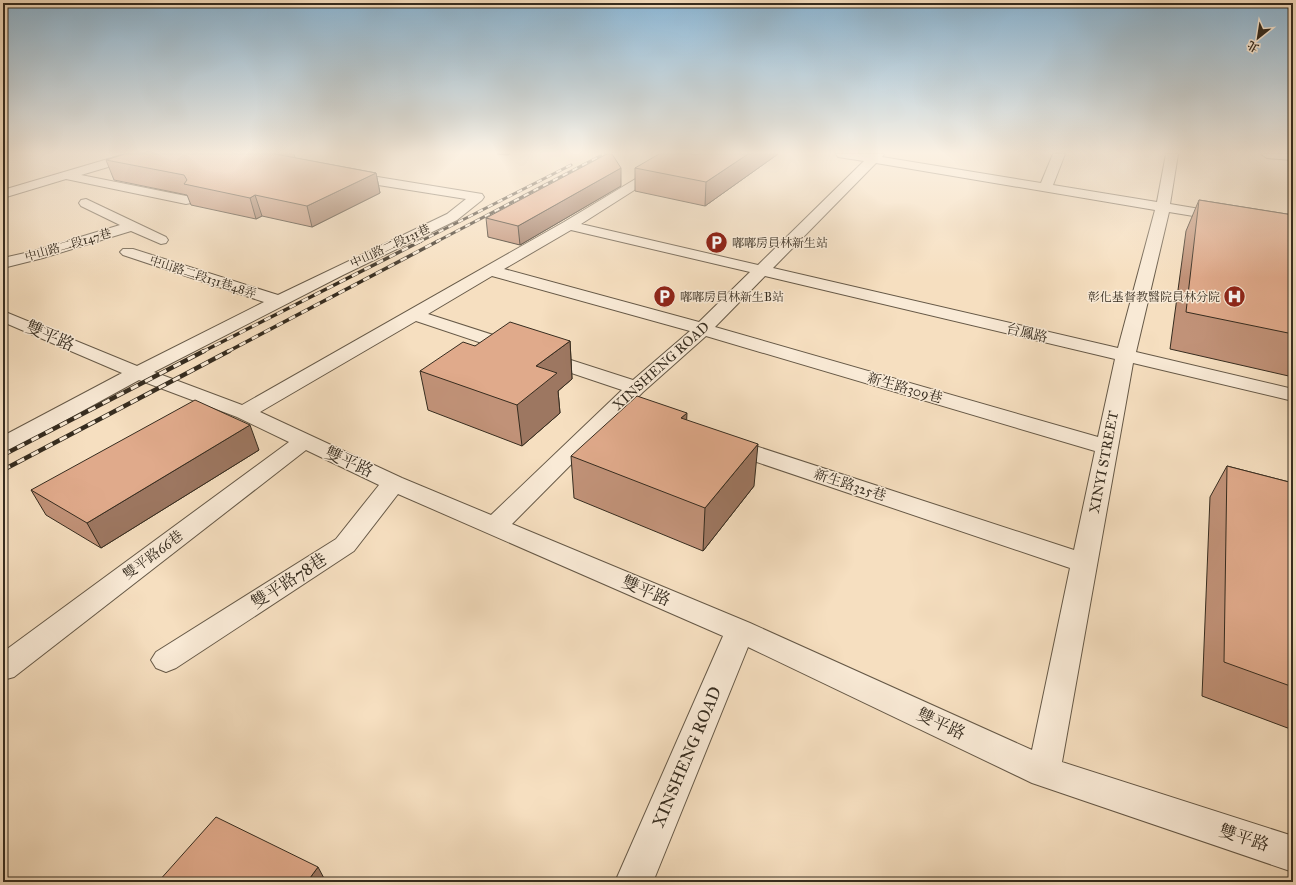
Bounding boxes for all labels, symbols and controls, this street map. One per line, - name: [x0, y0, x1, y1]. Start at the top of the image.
- north arrow: [1238, 18, 1278, 58]
- text: 北: [1245, 38, 1261, 55]
- street label: 中山路二段131巷: [348, 221, 432, 271]
- street label: 中山路二段147巷: [23, 226, 113, 264]
- parking icon: 嘟嘟房員林新生站: [704, 230, 730, 256]
- place label: 嘟嘟房員林新生站: [732, 236, 828, 250]
- street label: 中山路二段131巷48弄: [148, 253, 258, 301]
- parking icon: 嘟嘟房員林新生B站: [651, 284, 677, 310]
- hospital icon: 彰化基督教醫院員林分院: [1222, 284, 1248, 310]
- place label: 嘟嘟房員林新生B站: [680, 290, 784, 304]
- place label: 彰化基督教醫院員林分院: [1088, 290, 1220, 304]
- street label: 雙平路: [22, 316, 78, 356]
- street label: XINSHENG ROAD: [609, 318, 713, 414]
- street label: 台鳳路: [1005, 320, 1049, 346]
- street label: 新生路309巷: [866, 369, 944, 407]
- street label: XINYI STREET: [1086, 409, 1122, 515]
- street label: 雙平路: [321, 442, 377, 482]
- street label: 新生路325巷: [812, 465, 888, 505]
- street label: 雙平路66巷: [120, 527, 186, 583]
- street label: 雙平路78巷: [247, 549, 331, 613]
- street label: 雙平路: [618, 571, 674, 611]
- street label: XINSHENG ROAD: [648, 683, 726, 831]
- street label: 雙平路: [913, 704, 969, 744]
- street label: 雙平路: [1217, 820, 1271, 856]

